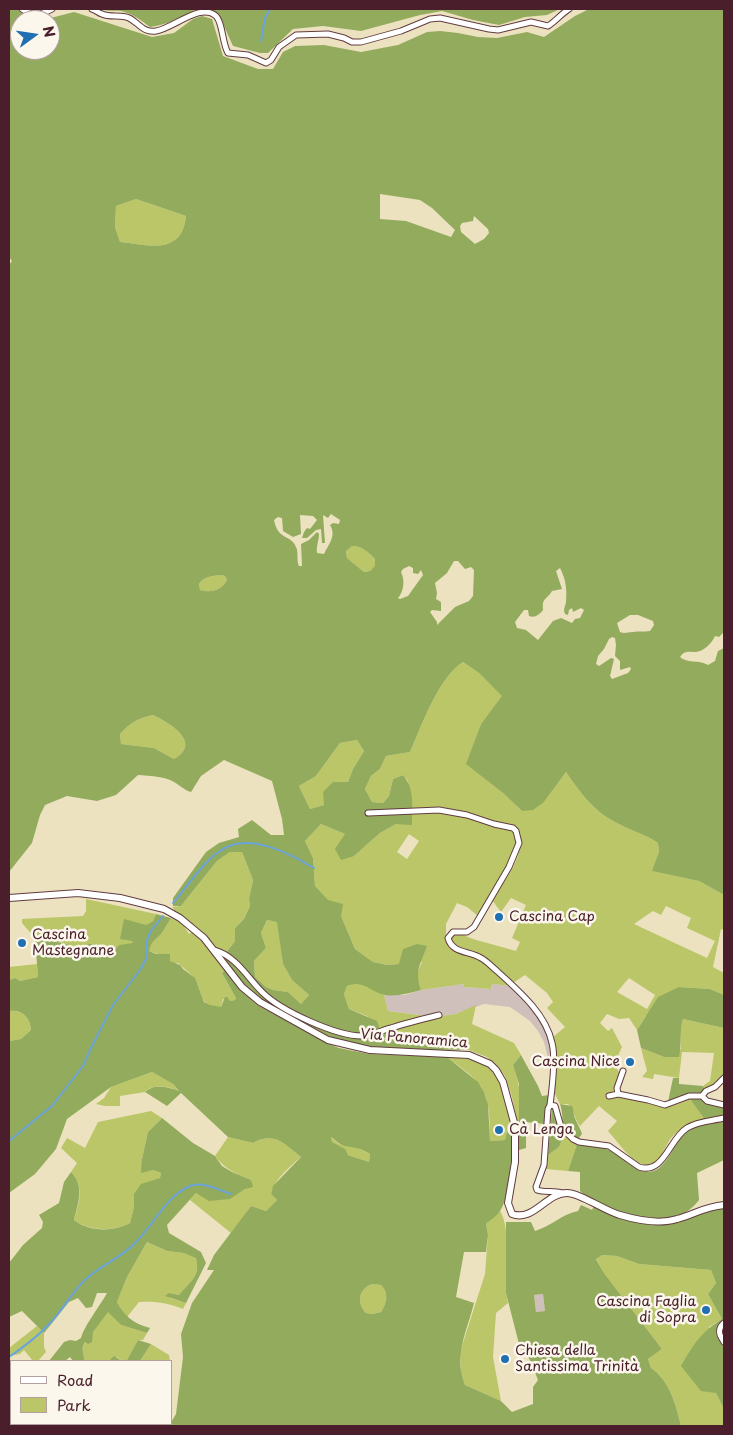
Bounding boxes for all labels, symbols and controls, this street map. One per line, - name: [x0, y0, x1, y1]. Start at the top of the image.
- north arrow: [10, 10, 60, 60]
- text: N: [38, 24, 61, 39]
- place label: Cascina Cap: [509, 909, 595, 925]
- marker: Cascina Cap: [493, 911, 505, 923]
- place label: Cascina Mastegnane: [32, 927, 114, 960]
- marker: Cascina Mastegnane: [16, 937, 28, 949]
- street label: Via Panoramica: [360, 1026, 468, 1052]
- place label: Cascina Nice: [532, 1054, 620, 1070]
- marker: Cascina Nice: [624, 1056, 636, 1068]
- place label: Cà Lenga: [509, 1122, 573, 1138]
- marker: Cà Lenga: [493, 1124, 505, 1136]
- place label: Cascina Faglia di Sopra: [596, 1294, 696, 1326]
- marker: Cascina Faglia di Sopra: [700, 1304, 712, 1316]
- place label: Chiesa della Santissima Trinità: [515, 1343, 639, 1375]
- marker: Chiesa della Santissima Trinità: [499, 1353, 511, 1365]
- legend: [10, 1360, 172, 1425]
- text: Road: [57, 1368, 93, 1391]
- text: Park: [57, 1393, 91, 1416]

